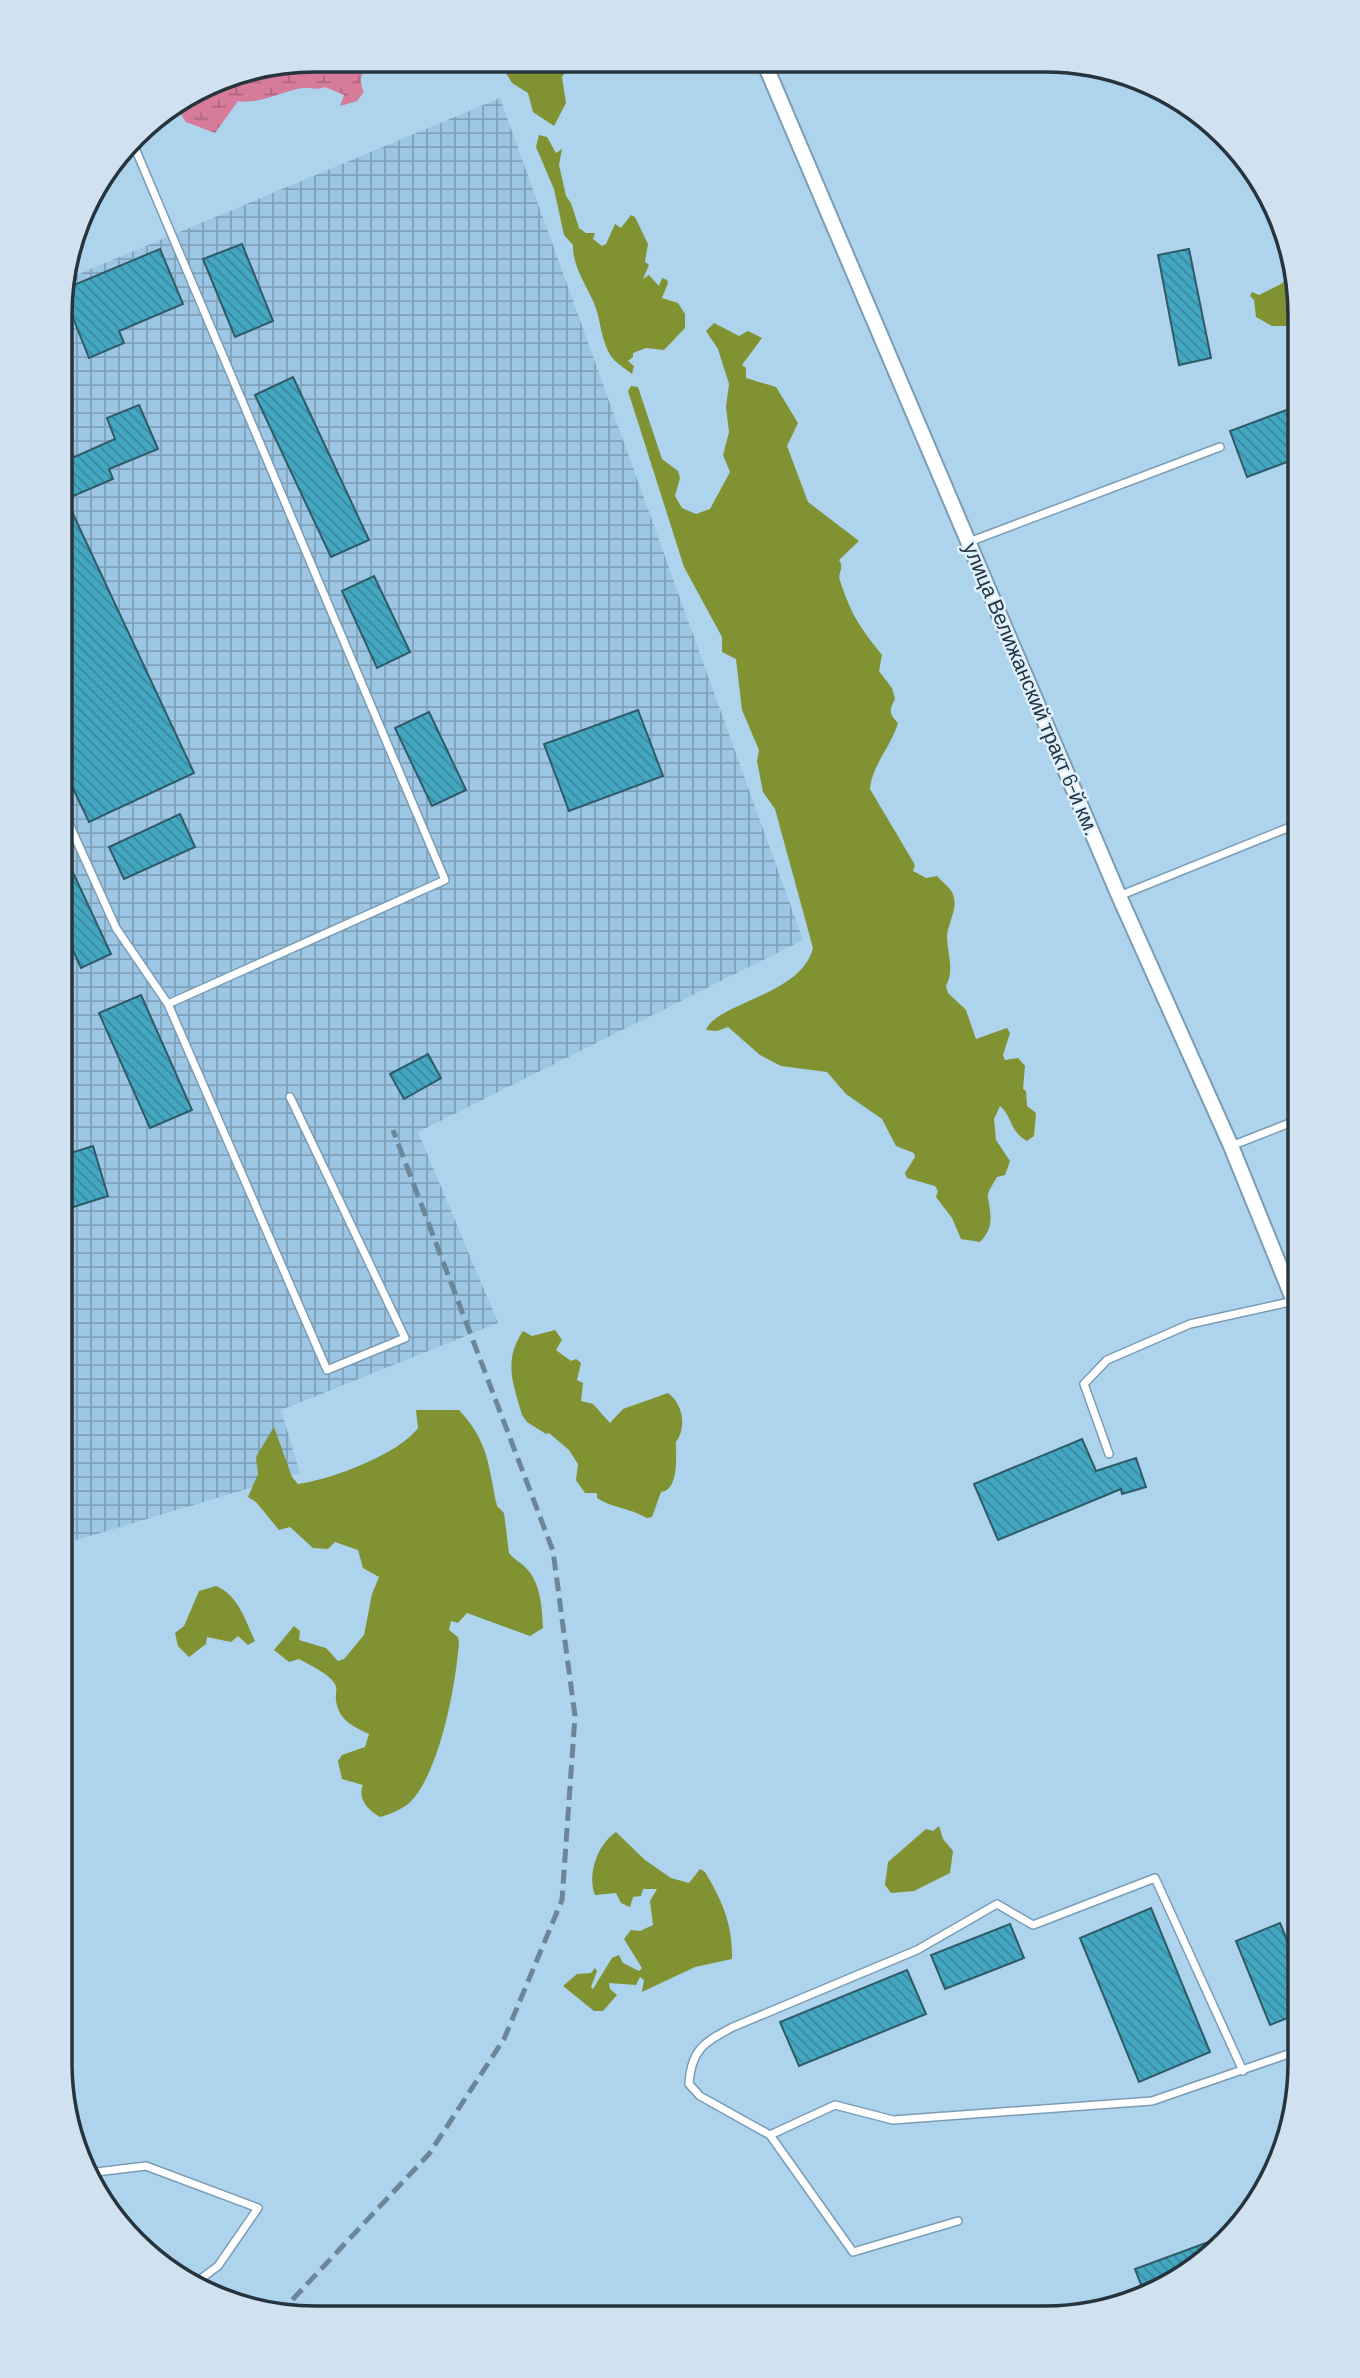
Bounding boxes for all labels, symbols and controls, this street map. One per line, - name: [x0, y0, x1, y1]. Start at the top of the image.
- street label: улица Велижанский тракт 6-й км.: [959, 538, 1106, 839]

